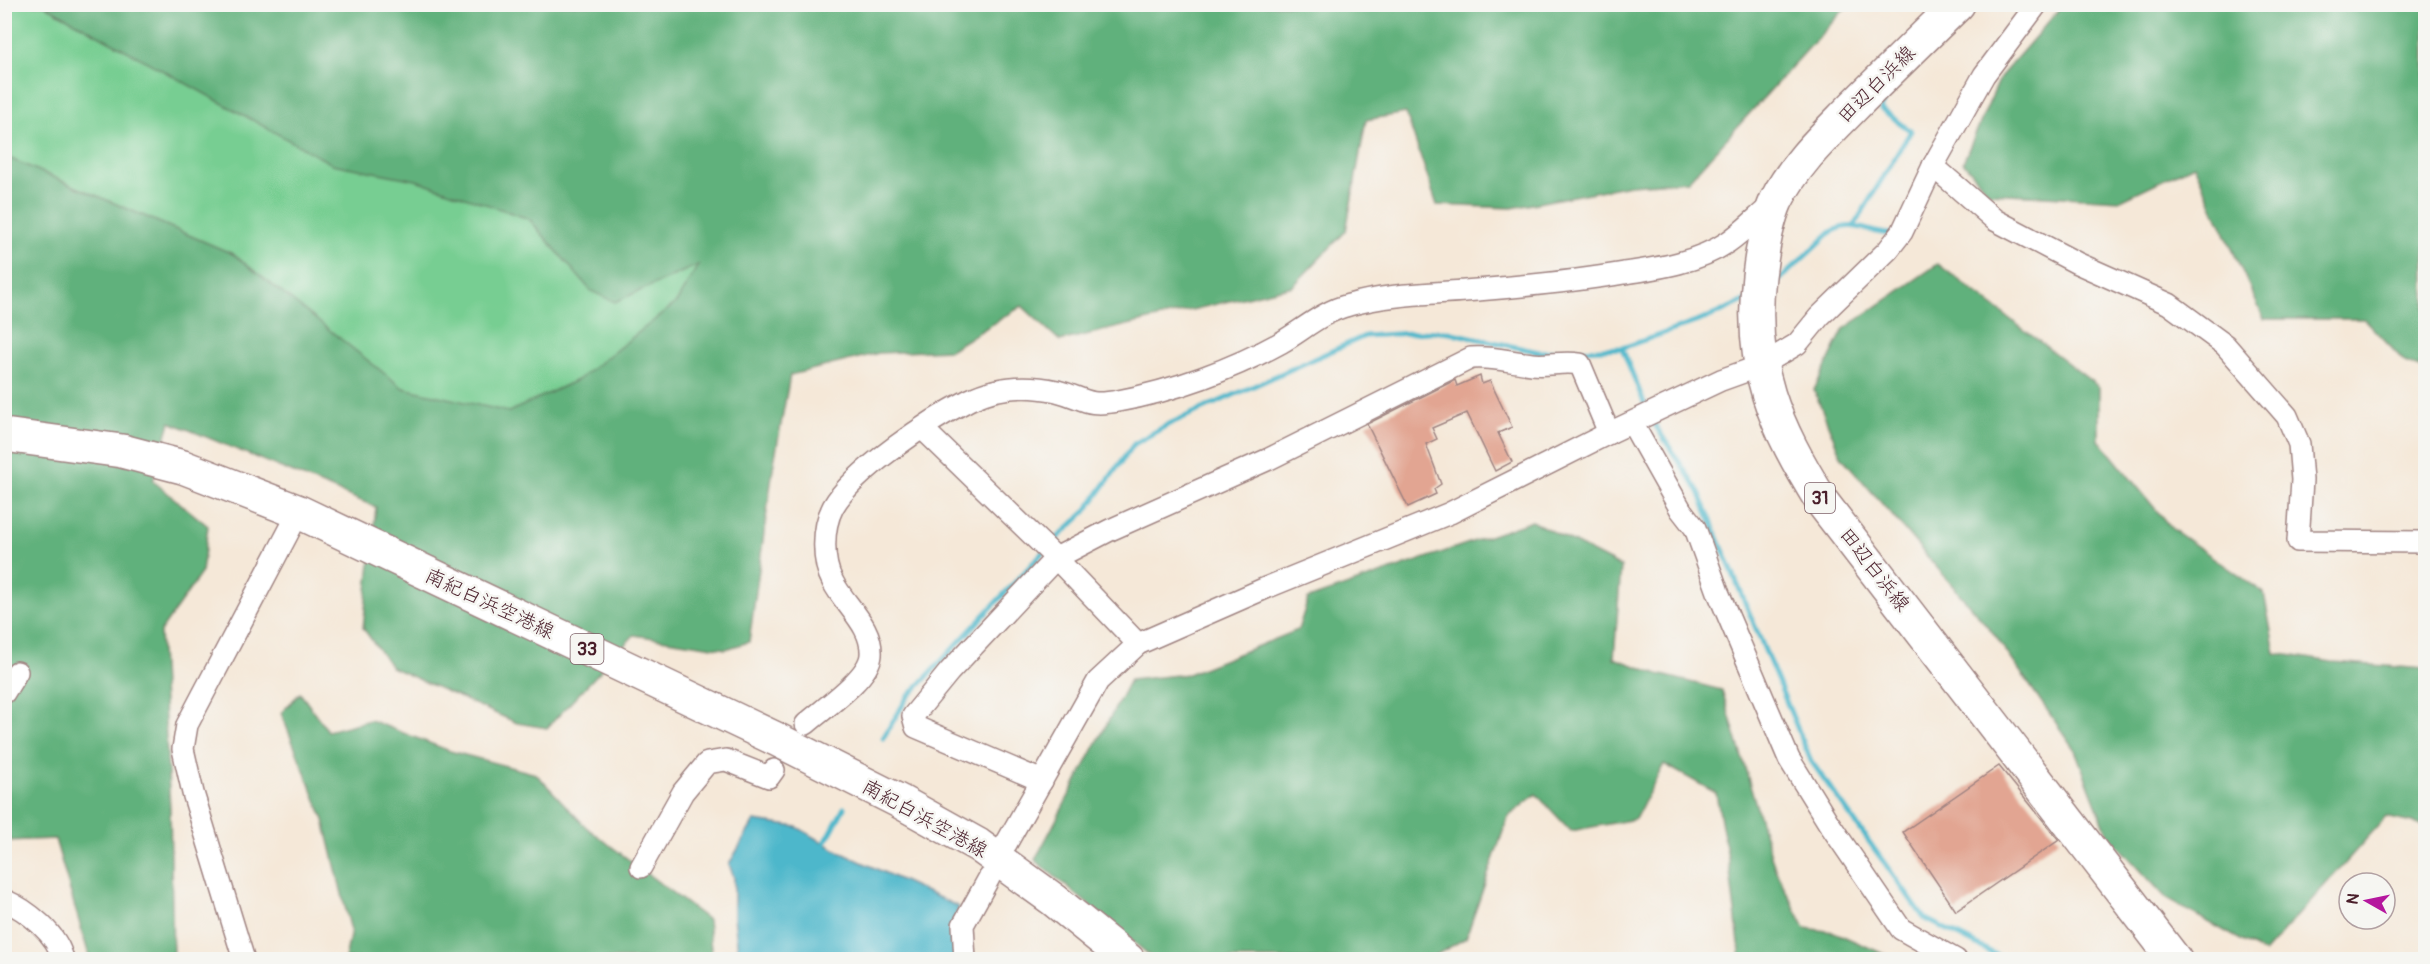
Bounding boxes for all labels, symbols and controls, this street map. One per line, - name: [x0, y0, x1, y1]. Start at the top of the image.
- street label: 田辺白浜線: [1832, 40, 1921, 129]
- road number: 31: [1805, 483, 1835, 513]
- street label: 田辺白浜線: [1834, 522, 1915, 616]
- street label: 南紀白浜空港線: [421, 563, 559, 644]
- road number: 33: [570, 634, 604, 664]
- street label: 南紀白浜空港線: [857, 774, 992, 863]
- north arrow: [2337, 871, 2397, 931]
- text: N: [2342, 892, 2364, 906]

